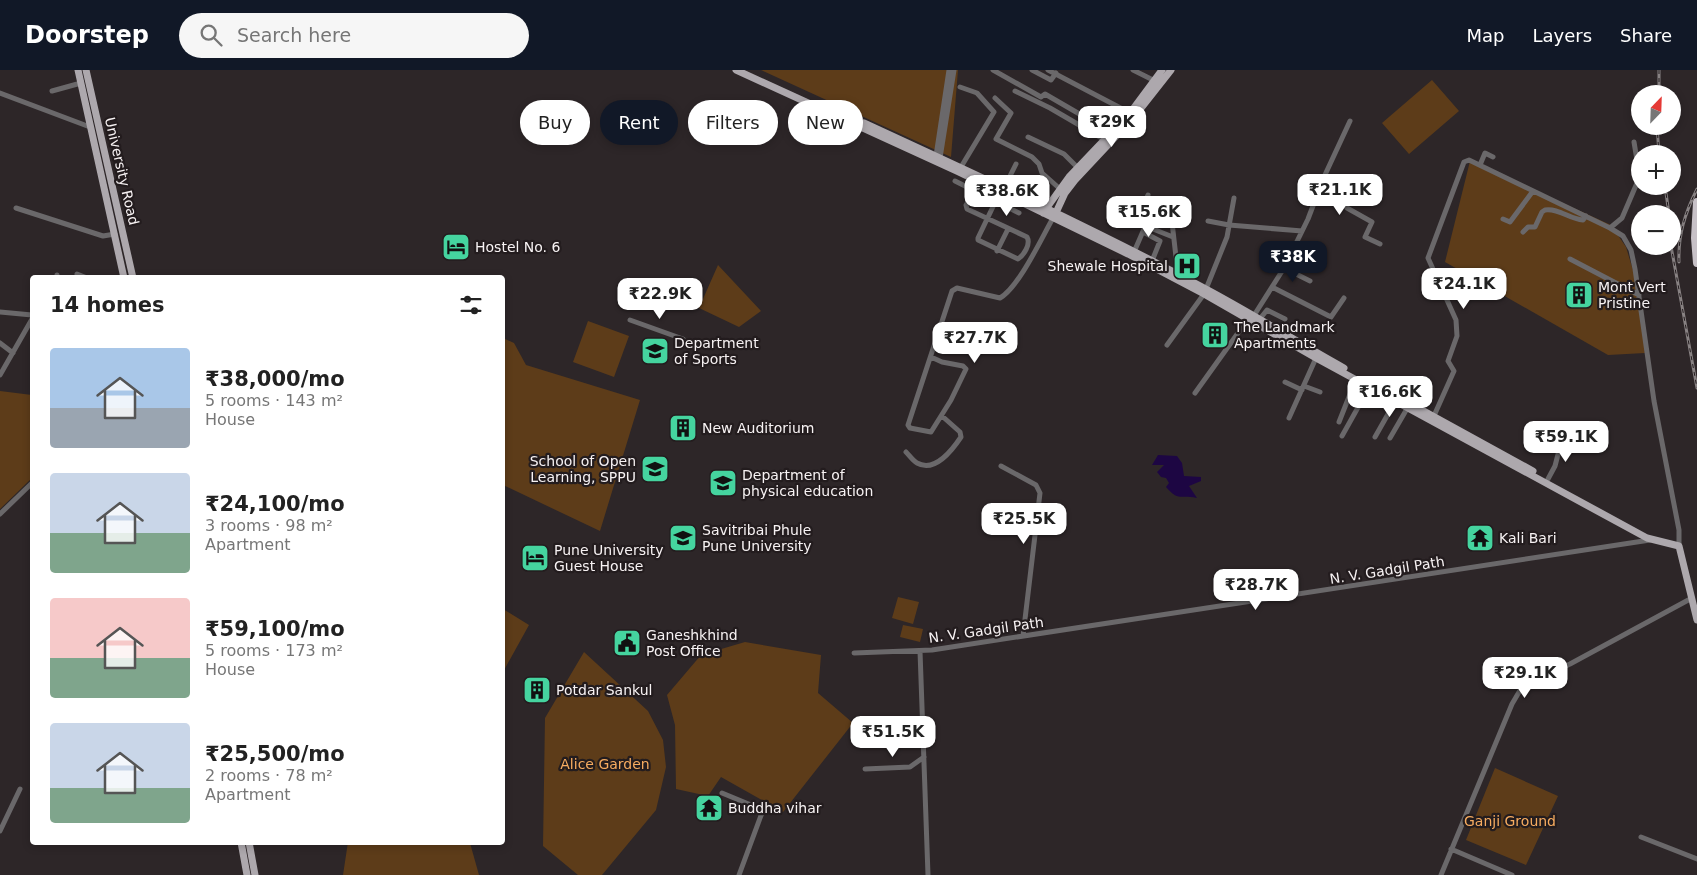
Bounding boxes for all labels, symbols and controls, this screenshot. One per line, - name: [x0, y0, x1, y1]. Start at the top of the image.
- search box: [179, 13, 529, 58]
- text: Doorstep: [25, 21, 149, 49]
- icon: search: [197, 21, 225, 49]
- text: Search here: [237, 24, 351, 46]
- text: Map: [1466, 25, 1504, 46]
- text: Layers: [1532, 25, 1592, 46]
- text: Share: [1620, 25, 1672, 46]
- north arrow: [1631, 85, 1681, 135]
- map controls: [1631, 85, 1681, 255]
- chip: Buy: [520, 100, 590, 145]
- chip: Rent: [600, 100, 678, 145]
- chip: Filters: [688, 100, 778, 145]
- chip: New: [788, 100, 863, 145]
- pin: ₹29K: [1082, 106, 1142, 148]
- text: ₹29K: [1089, 112, 1135, 131]
- street label: University Road: [102, 116, 142, 226]
- button: +: [1631, 145, 1681, 195]
- pin: ₹38.6K: [966, 174, 1048, 217]
- pin: ₹21.1K: [1299, 174, 1381, 216]
- text: ₹21.1K: [1308, 180, 1372, 199]
- text: ₹38.6K: [975, 181, 1039, 200]
- pin: ₹15.6K: [1108, 196, 1190, 238]
- text: ₹15.6K: [1117, 202, 1181, 221]
- button: −: [1631, 205, 1681, 255]
- hotel icon: Hostel No. 6: [441, 232, 471, 262]
- place label: Hostel No. 6: [475, 239, 561, 255]
- pin: ₹38K: [1263, 240, 1323, 283]
- text: ₹38K: [1270, 247, 1316, 266]
- hospital icon: Shewale Hospital: [1172, 251, 1202, 281]
- place label: Shewale Hospital: [1048, 258, 1168, 274]
- pin: ₹24.1K: [1423, 268, 1505, 310]
- text: ₹24.1K: [1432, 274, 1496, 293]
- pin: ₹22.9K: [619, 278, 701, 320]
- place label: Mont Vert Pristine: [1598, 279, 1666, 311]
- building icon: Mont Vert Pristine: [1564, 280, 1594, 310]
- text: ₹22.9K: [628, 284, 692, 303]
- icon: filters: [457, 291, 485, 319]
- text: 14 homes: [50, 293, 165, 317]
- place label: The Landmark Apartments: [1233, 319, 1336, 351]
- building icon: The Landmark Apartments: [1200, 320, 1230, 350]
- pin: ₹27.7K: [934, 322, 1016, 364]
- text: ₹27.7K: [943, 328, 1007, 347]
- place label: Department of Sports: [674, 335, 759, 367]
- school or university icon: Department of Sports: [640, 336, 670, 366]
- text: ₹38,000/mo: [205, 367, 345, 391]
- icon: home: [90, 368, 150, 428]
- pin: ₹16.6K: [1349, 376, 1431, 418]
- text: ₹16.6K: [1358, 382, 1422, 401]
- text: 5 rooms · 143 m²: [205, 391, 343, 410]
- text: House: [205, 410, 255, 429]
- building icon: New Auditorium: [668, 413, 698, 443]
- place label: New Auditorium: [702, 420, 814, 436]
- pin: ₹59.1K: [1525, 420, 1607, 463]
- text: ₹59.1K: [1534, 427, 1598, 446]
- place label: School of Open Learning, SPPU: [530, 453, 636, 485]
- school or university icon: School of Open Learning, SPPU: [640, 454, 670, 484]
- place label: Department of physical education: [742, 467, 873, 499]
- school or university icon: Department of physical education: [708, 468, 738, 498]
- text: ₹24,100/mo: [205, 492, 345, 516]
- icon: home: [90, 493, 150, 553]
- pin: ₹25.5K: [983, 502, 1065, 545]
- text: ₹25.5K: [992, 509, 1056, 528]
- text: 3 rooms · 98 m²: [205, 516, 333, 535]
- place label: Savitribai Phule Pune University: [702, 522, 812, 554]
- school or university icon: Savitribai Phule Pune University: [668, 523, 698, 553]
- temple icon: Kali Bari: [1465, 523, 1495, 553]
- place label: Kali Bari: [1499, 530, 1557, 546]
- text: Apartment: [205, 535, 291, 554]
- place label: Pune University Guest House: [554, 542, 664, 574]
- hotel icon: Pune University Guest House: [520, 543, 550, 573]
- street label: N. V. Gadgil Path: [1328, 553, 1446, 587]
- pin: ₹28.7K: [1215, 568, 1297, 611]
- text: ₹28.7K: [1224, 575, 1288, 594]
- street label: N. V. Gadgil Path: [927, 614, 1045, 646]
- text: ₹59,100/mo: [205, 617, 345, 641]
- icon: home: [90, 618, 150, 678]
- place label: Ganeshkhind Post Office: [646, 627, 738, 659]
- public building icon: Ganeshkhind Post Office: [612, 628, 642, 658]
- text: 5 rooms · 173 m²: [205, 641, 343, 660]
- pin: ₹29.1K: [1484, 656, 1566, 699]
- text: House: [205, 660, 255, 679]
- text: ₹29.1K: [1493, 663, 1557, 682]
- building icon: Potdar Sankul: [522, 675, 552, 705]
- place label: Potdar Sankul: [556, 682, 652, 698]
- pin: ₹51.5K: [852, 716, 934, 758]
- text: ₹51.5K: [861, 722, 925, 741]
- text: ₹25,500/mo: [205, 742, 345, 766]
- icon: home: [90, 743, 150, 803]
- park label: Alice Garden: [560, 756, 650, 772]
- text: 2 rooms · 78 m²: [205, 766, 333, 785]
- text: Apartment: [205, 785, 291, 804]
- temple icon: Buddha vihar: [694, 793, 724, 823]
- place label: Buddha vihar: [728, 800, 822, 816]
- park label: Ganji Ground: [1464, 813, 1556, 829]

